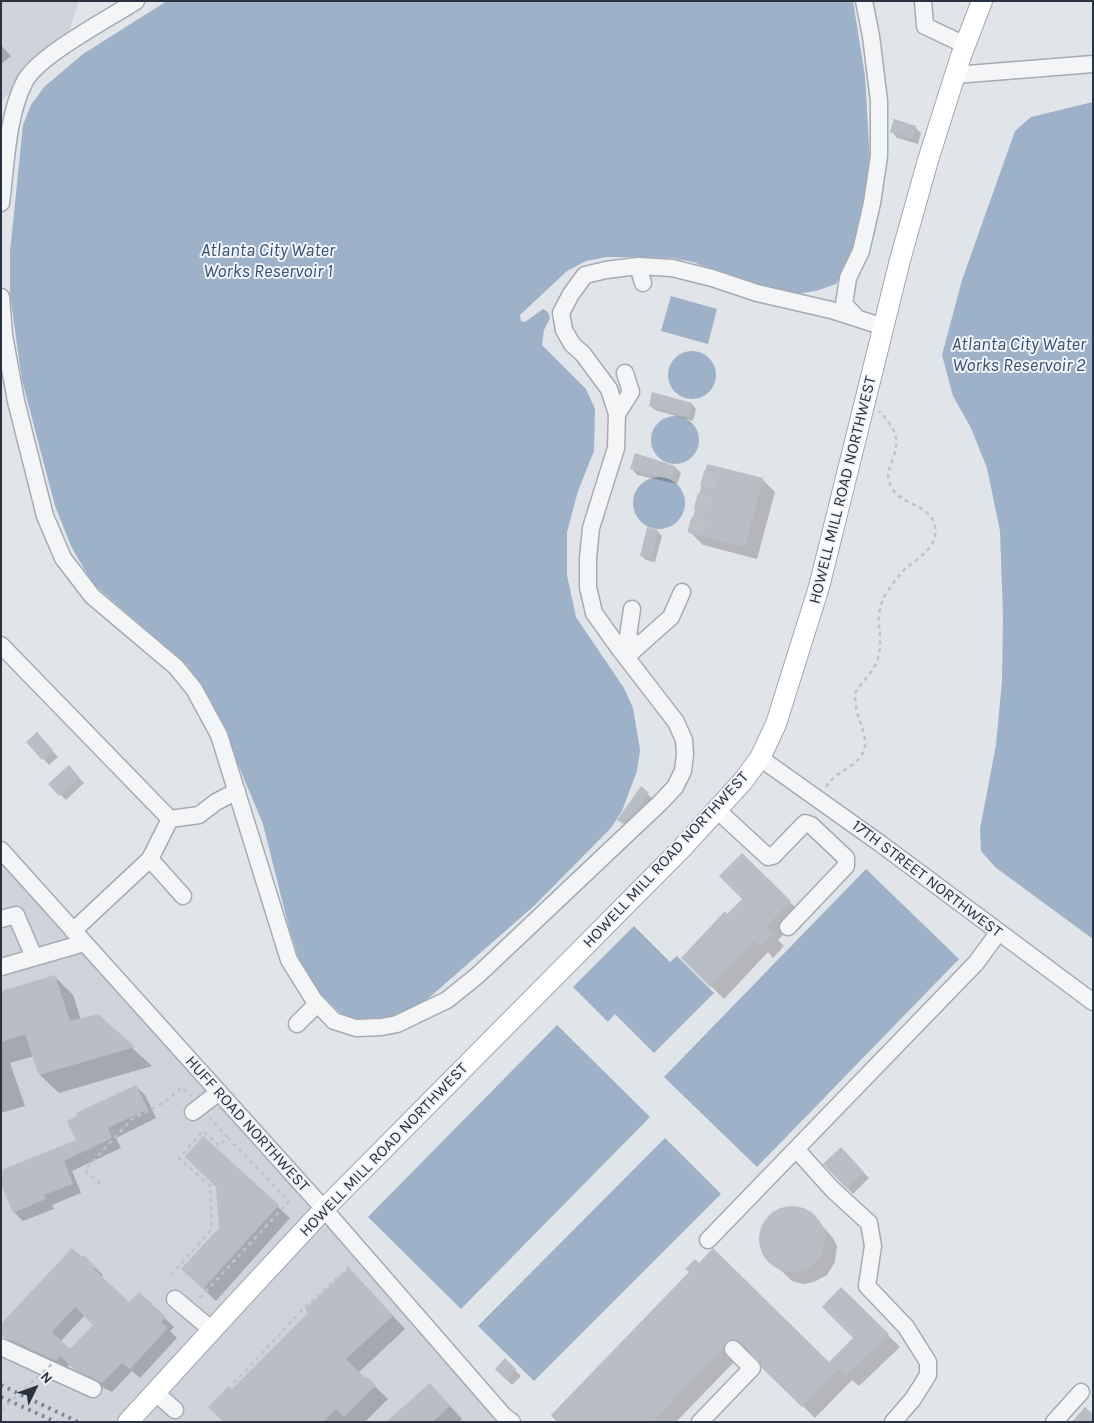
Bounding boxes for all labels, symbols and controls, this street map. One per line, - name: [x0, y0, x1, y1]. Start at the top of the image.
- water label: Atlanta City Water Works Reservoir 1: [201, 240, 335, 282]
- water label: Atlanta City Water Works Reservoir 2: [952, 334, 1086, 376]
- street label: HOWELL MILL ROAD NORTHWEST: [805, 374, 881, 606]
- street label: HOWELL MILL ROAD NORTHWEST: [579, 768, 753, 952]
- street label: 17TH STREET NORTHWEST: [848, 816, 1006, 942]
- street label: HUFF ROAD NORTHWEST: [181, 1052, 313, 1196]
- street label: HOWELL MILL ROAD NORTHWEST: [296, 1059, 472, 1241]
- north arrow: [10, 1363, 60, 1413]
- text: N: [37, 1368, 56, 1387]

